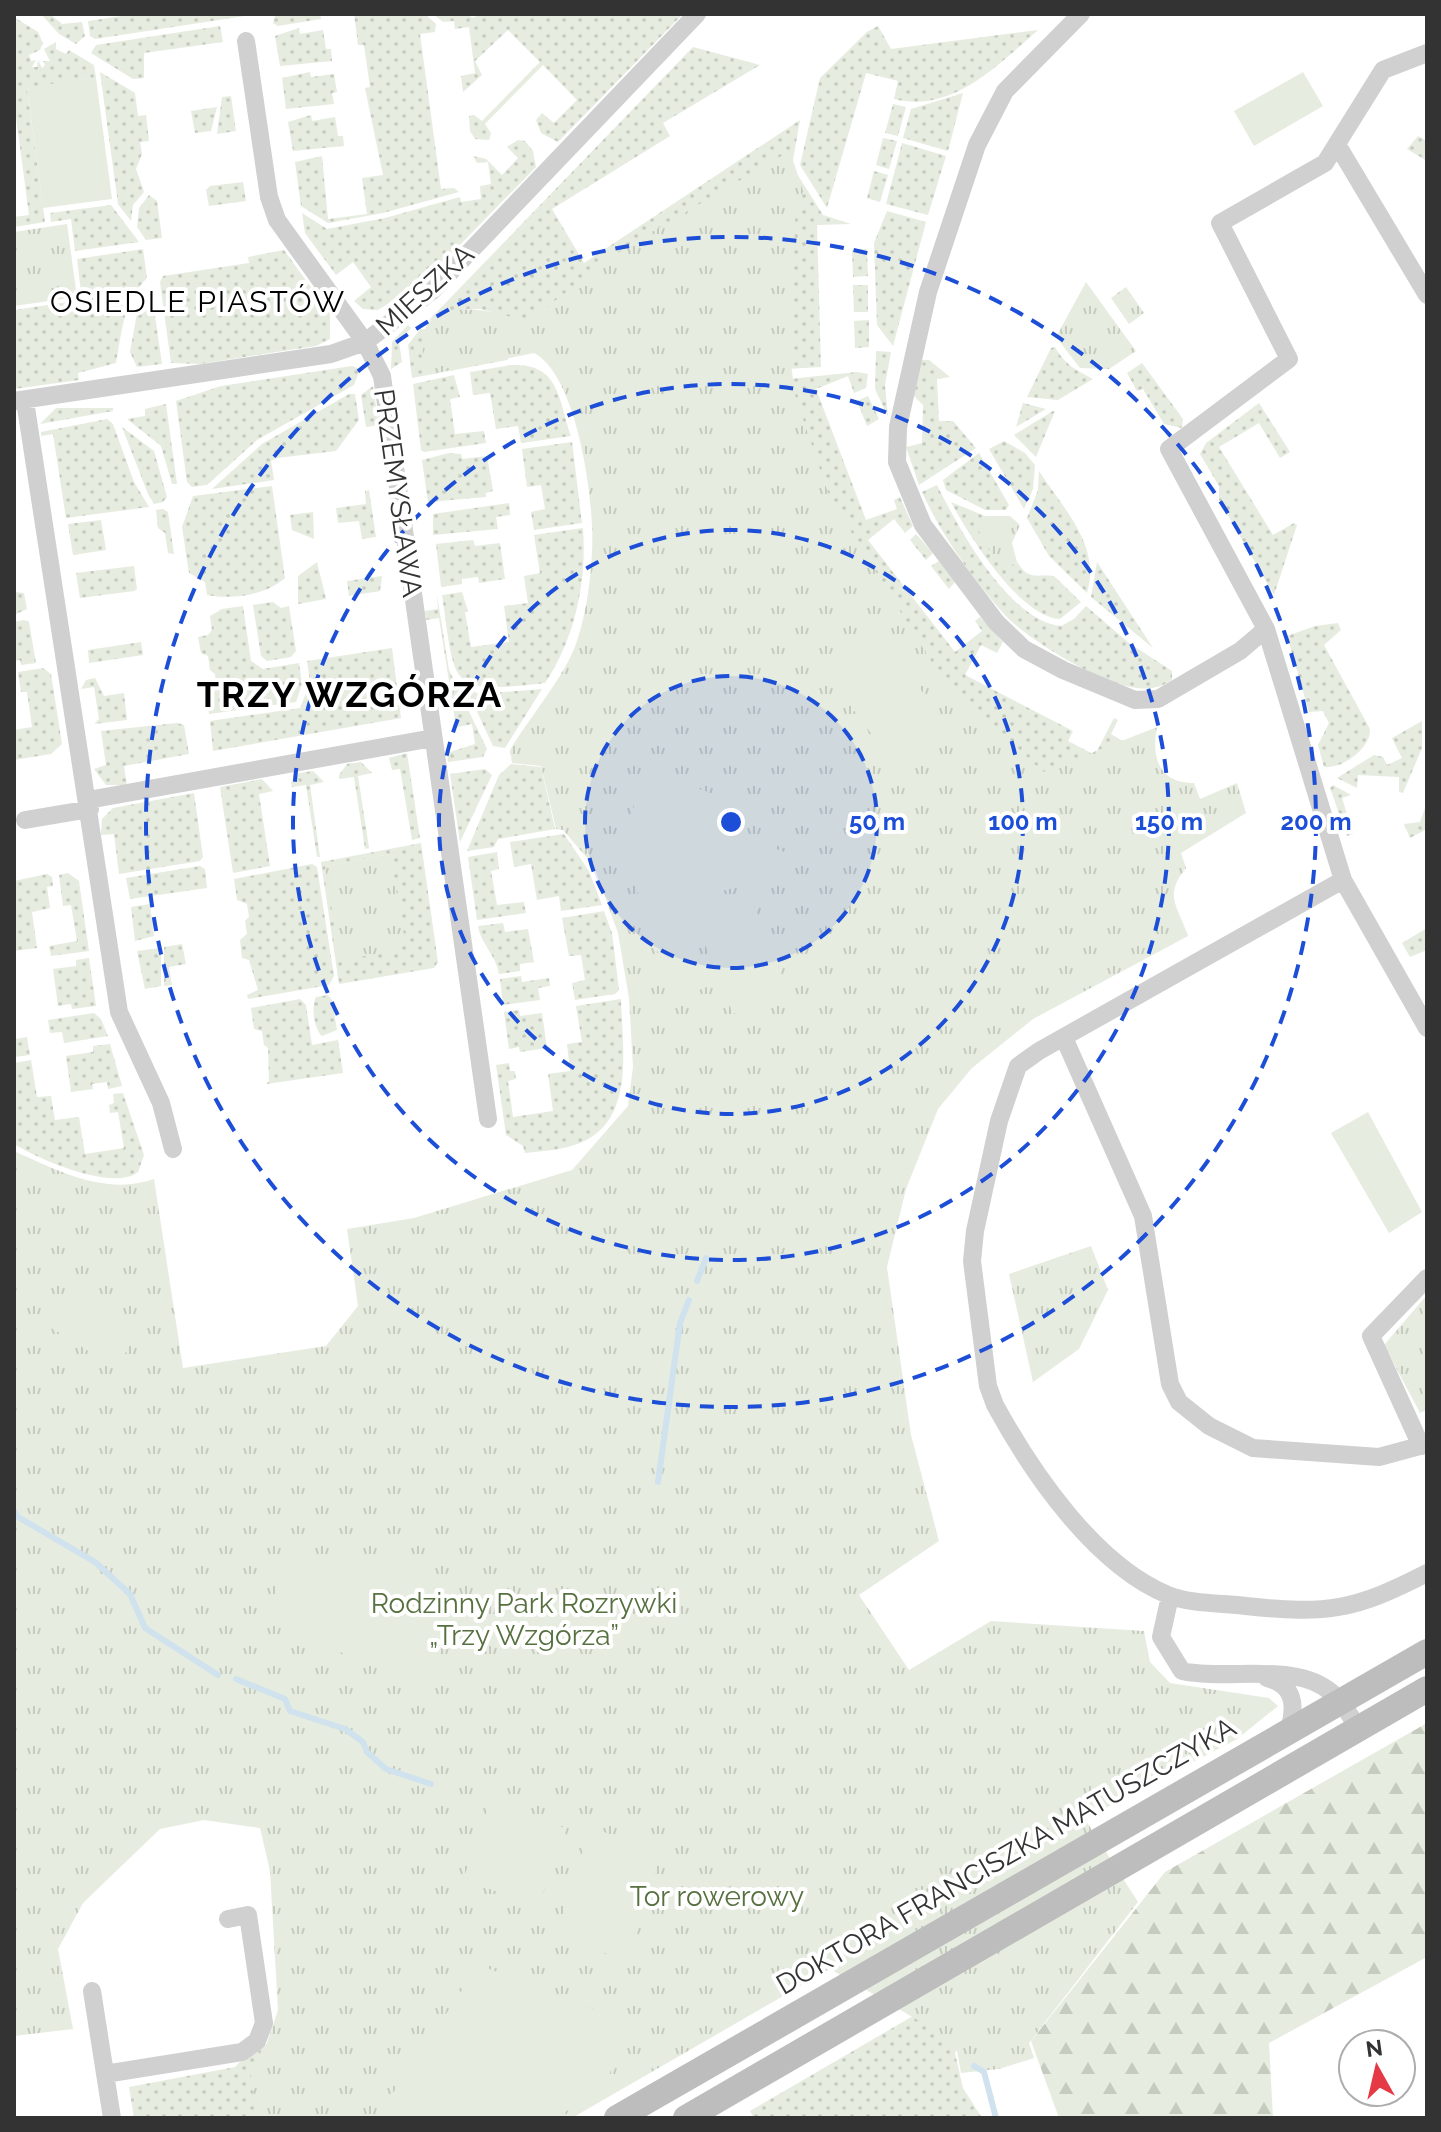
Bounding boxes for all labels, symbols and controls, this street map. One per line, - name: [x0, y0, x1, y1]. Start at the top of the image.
- street label: MIESZKA: [369, 238, 481, 342]
- district label: OSIEDLE PIASTÓW: [50, 284, 346, 319]
- street label: PRZEMYSŁAWA: [367, 387, 429, 599]
- district label: TRZY WZGÓRZA: [197, 673, 503, 715]
- text: 50 m: [849, 807, 905, 836]
- text: 100 m: [988, 807, 1058, 836]
- text: 150 m: [1135, 807, 1203, 836]
- text: 200 m: [1280, 807, 1352, 836]
- centre of rings: [717, 808, 745, 836]
- park label: Rodzinny Park Rozrywki „Trzy Wzgórza”: [371, 1587, 677, 1652]
- street label: DOKTORA FRANCISZKA MATUSZCZYKA: [770, 1710, 1242, 2002]
- park label: Tor rowerowy: [630, 1880, 804, 1913]
- north arrow: [1337, 2028, 1417, 2108]
- text: N: [1364, 2034, 1384, 2062]

